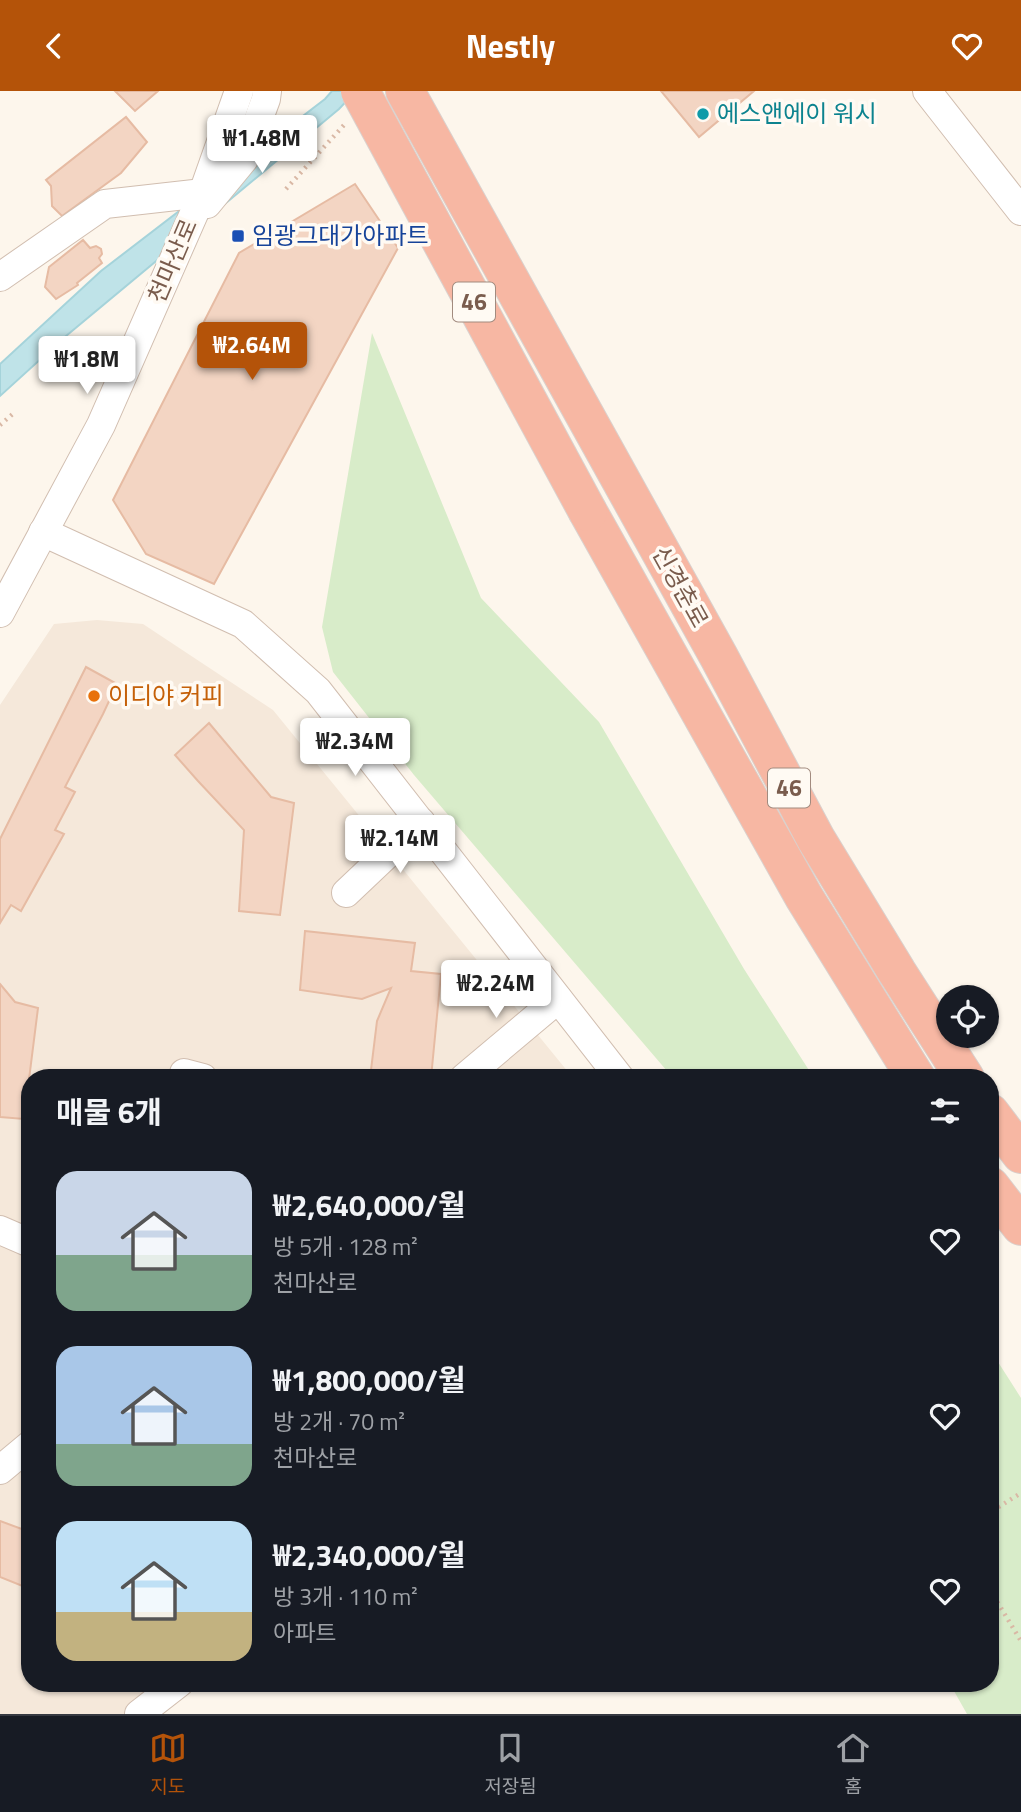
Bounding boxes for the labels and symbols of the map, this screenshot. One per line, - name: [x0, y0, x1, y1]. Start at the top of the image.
- place label: 에스앤에이 워시: [717, 95, 877, 131]
- marker: 에스앤에이 워시: [695, 106, 711, 122]
- pin: ₩1.48M: [205, 115, 319, 175]
- street label: 천마산로: [138, 213, 206, 308]
- place label: 임광그대가아파트: [252, 217, 429, 253]
- marker: 임광그대가아파트: [230, 228, 246, 244]
- road number: 46: [453, 283, 495, 321]
- pin: ₩2.64M: [195, 323, 309, 382]
- pin: ₩1.8M: [38, 337, 136, 396]
- street label: 신경춘로: [644, 539, 718, 634]
- place label: 이디야 커피: [108, 677, 224, 713]
- marker: 이디야 커피: [86, 688, 102, 704]
- pin: ₩2.34M: [298, 719, 412, 778]
- road number: 46: [768, 769, 810, 807]
- pin: ₩2.14M: [343, 815, 457, 875]
- pin: ₩2.24M: [439, 961, 553, 1020]

